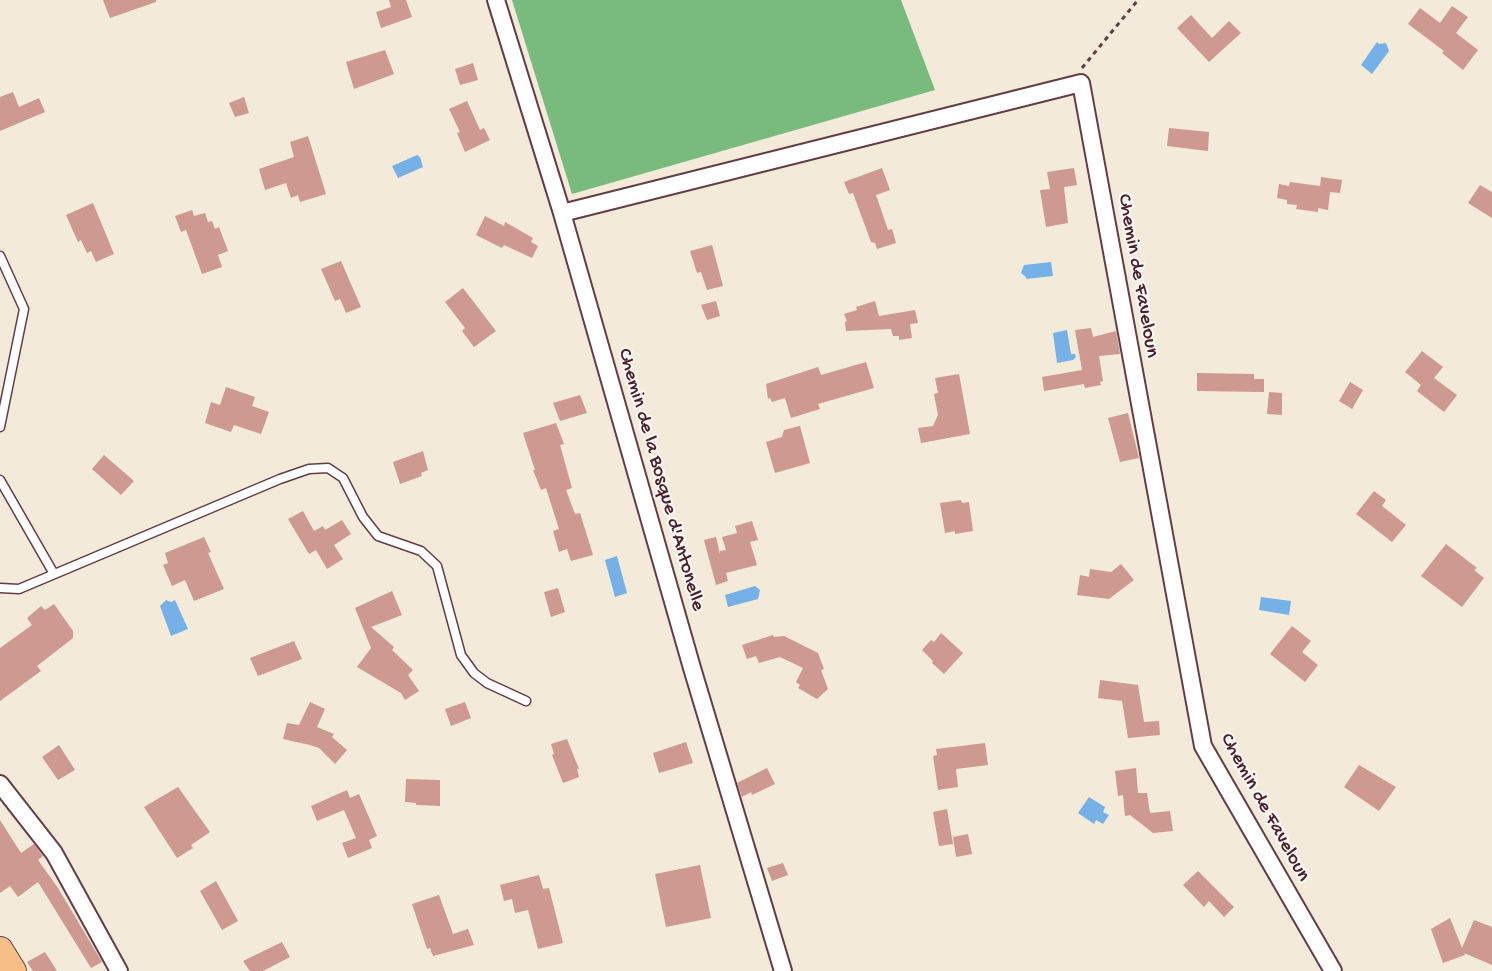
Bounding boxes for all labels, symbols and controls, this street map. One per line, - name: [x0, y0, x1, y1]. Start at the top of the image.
- street label: Chemin de Faveloun: [1111, 192, 1163, 360]
- street label: Chemin de la Bosque d'Antonelle: [611, 346, 709, 614]
- street label: Chemin de Faveloun: [1213, 730, 1315, 886]

